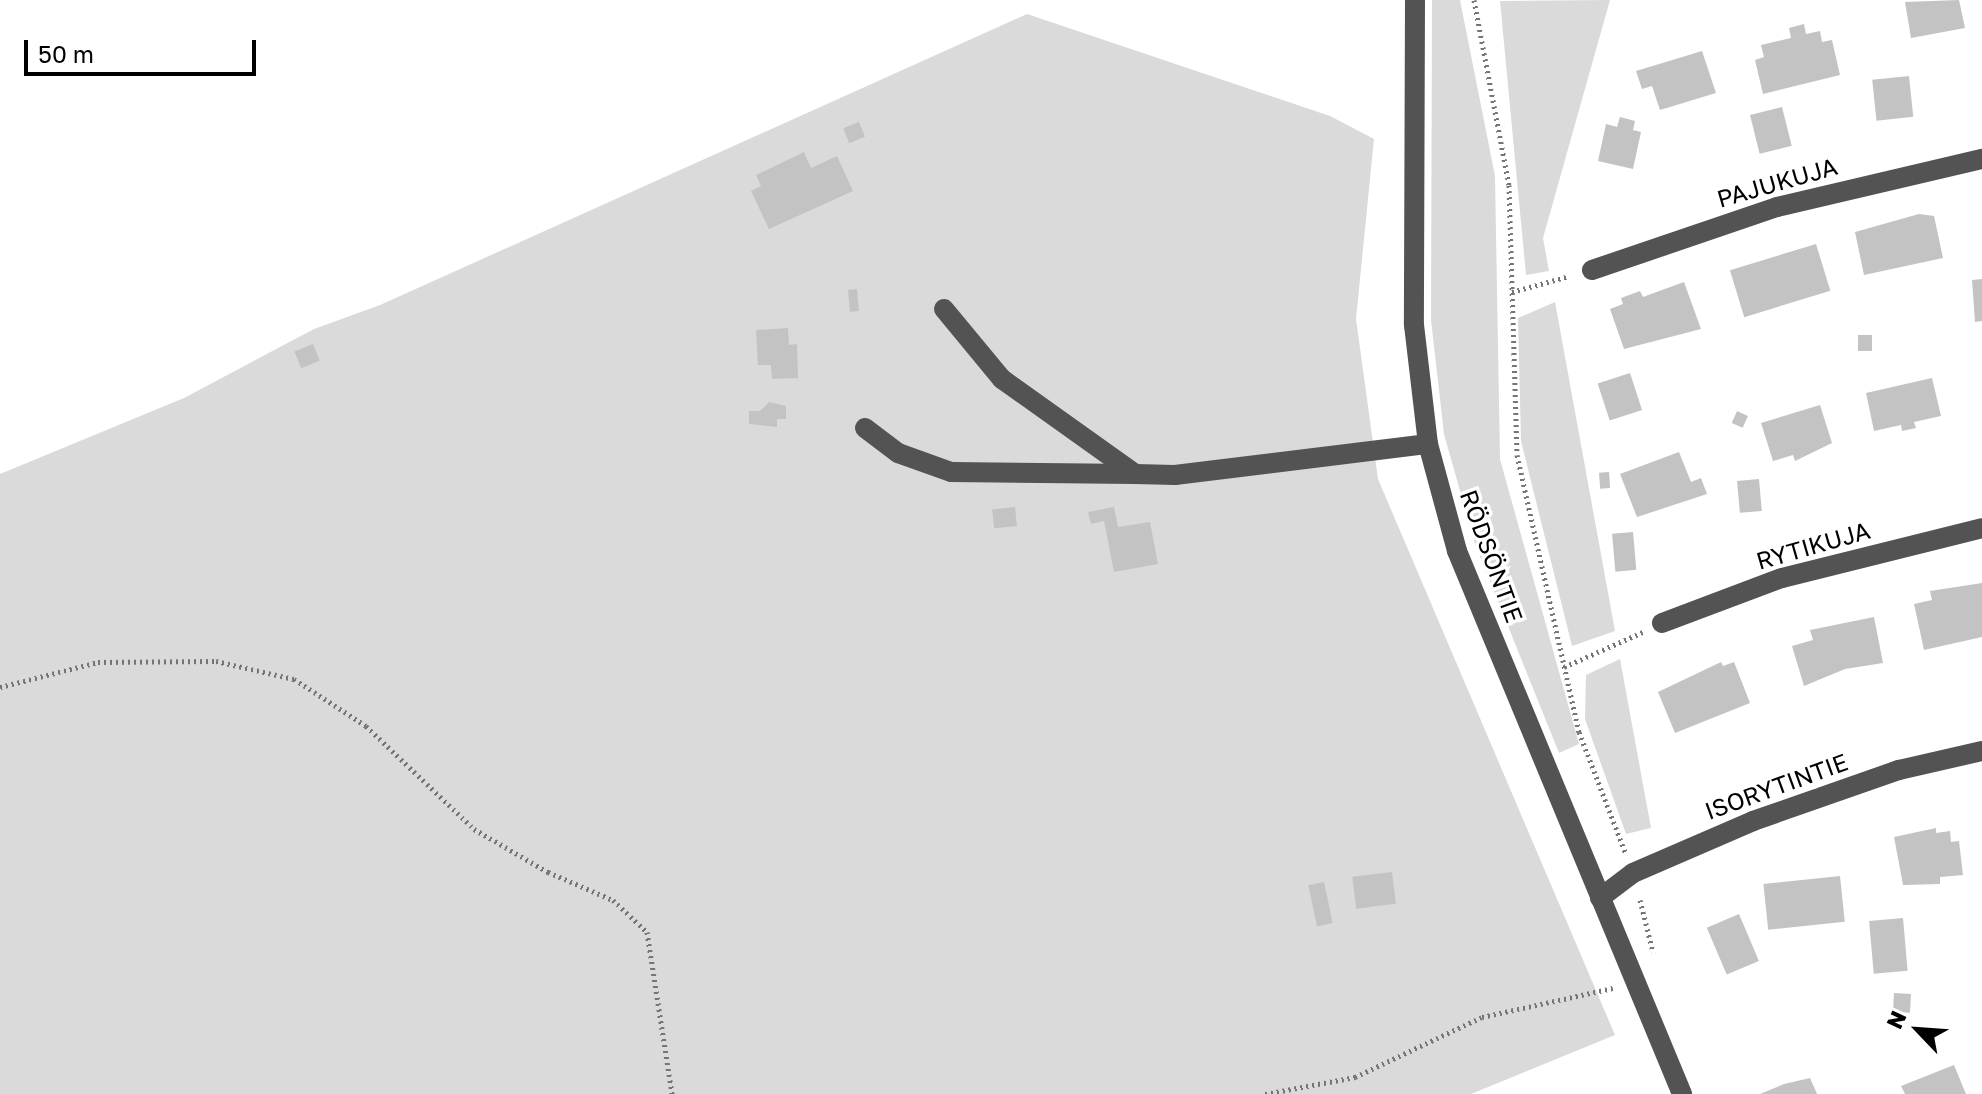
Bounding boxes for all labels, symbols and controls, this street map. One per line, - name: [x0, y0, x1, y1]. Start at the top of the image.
- scale bar: [28, 24, 260, 74]
- text: 50 m: [38, 39, 94, 68]
- street label: PAJUKUJA: [1714, 151, 1840, 213]
- street label: RÖDSÖNTIE: [1455, 486, 1529, 626]
- street label: RYTIKUJA: [1753, 515, 1873, 575]
- street label: ISORYTINTIE: [1701, 747, 1851, 825]
- north arrow: [1878, 990, 1958, 1070]
- text: N: [1880, 1006, 1912, 1033]

